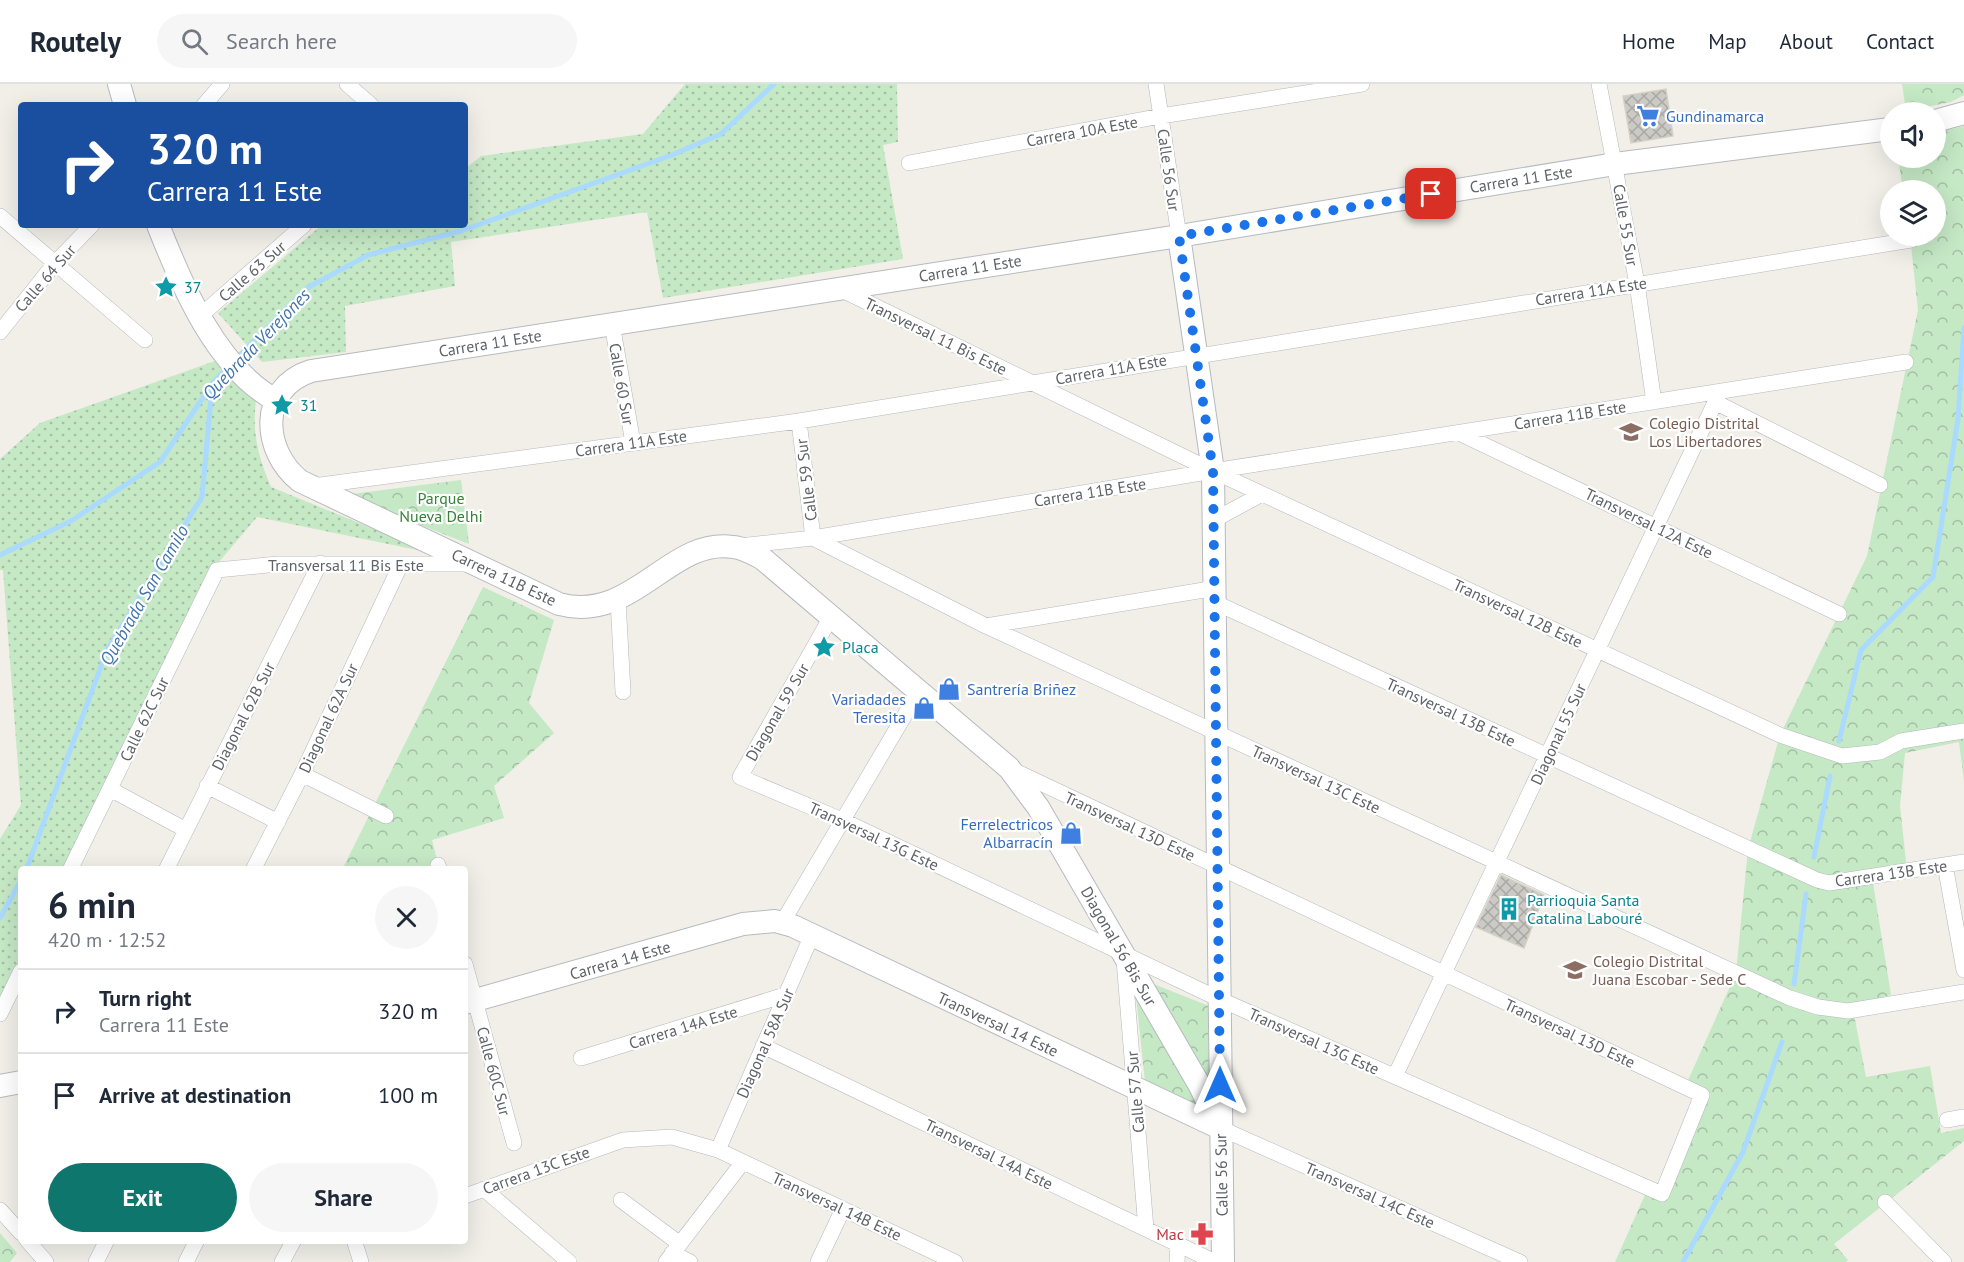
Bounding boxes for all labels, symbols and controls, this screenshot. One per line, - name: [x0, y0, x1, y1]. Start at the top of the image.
- search box: [157, 14, 577, 68]
- text: Routely: [30, 23, 121, 60]
- icon: search: [178, 25, 211, 58]
- text: Search here: [226, 27, 337, 55]
- text: Home: [1622, 28, 1675, 55]
- text: Map: [1708, 28, 1747, 55]
- text: About: [1780, 28, 1833, 55]
- text: Contact: [1866, 28, 1934, 55]
- map controls: [1880, 102, 1946, 246]
- button: sound: [1880, 102, 1946, 168]
- supermarket icon: Gundinamarca: [1635, 103, 1661, 129]
- place label: Gundinamarca: [1666, 106, 1764, 126]
- street label: Carrera 10A Este: [1025, 111, 1139, 151]
- text: 320 m: [147, 121, 263, 176]
- icon: right: [48, 126, 126, 204]
- street label: Calle 56 Sur: [1153, 128, 1185, 213]
- street label: Carrera 11 Este: [1468, 161, 1574, 197]
- pin: [1405, 168, 1456, 219]
- text: Carrera 11 Este: [147, 174, 322, 208]
- icon: arrive: [1414, 177, 1447, 210]
- button: layers: [1880, 180, 1946, 246]
- street label: Calle 55 Sur: [1609, 182, 1643, 268]
- street label: Calle 63 Sur: [214, 236, 290, 306]
- street label: Calle 64 Sur: [10, 240, 80, 316]
- street label: Carrera 11 Este: [917, 250, 1023, 286]
- street label: Carrera 11A Este: [1534, 272, 1648, 310]
- place icon: 37: [153, 274, 179, 300]
- place label: 37: [184, 277, 201, 297]
- water label: Quebrada Verejones: [197, 283, 315, 404]
- street label: Transversal 11 Bis Este: [862, 293, 1010, 379]
- street label: Carrera 11 Este: [437, 325, 543, 361]
- street label: Calle 60 Sur: [605, 341, 639, 427]
- street label: Carrera 11A Este: [1054, 349, 1168, 389]
- place icon: 31: [269, 392, 295, 418]
- place label: 31: [300, 395, 317, 415]
- street label: Carrera 11B Este: [1513, 396, 1627, 434]
- place label: Colegio Distrital Los Libertadores: [1649, 413, 1762, 451]
- school or university icon: Colegio Distrital Los Libertadores: [1618, 419, 1644, 445]
- street label: Carrera 11A Este: [574, 425, 688, 461]
- street label: Calle 59 Sur: [791, 437, 821, 522]
- street label: Carrera 11B Este: [1033, 473, 1147, 511]
- street label: Transversal 12A Este: [1582, 483, 1716, 563]
- park label: Parque Nueva Delhi: [399, 488, 483, 526]
- water label: Quebrada San Camilo: [95, 521, 194, 669]
- street label: Carrera 11B Este: [448, 544, 560, 610]
- street label: Transversal 11 Bis Este: [268, 555, 424, 575]
- street label: Transversal 12B Este: [1450, 574, 1586, 652]
- place icon: Placa: [811, 634, 837, 660]
- place label: Placa: [842, 637, 879, 657]
- street label: Diagonal 62B Sur: [207, 658, 279, 774]
- street label: Diagonal 59 Sur: [741, 659, 813, 765]
- street label: Diagonal 62A Sur: [294, 660, 362, 776]
- street label: Calle 62C Sur: [115, 673, 173, 764]
- street label: Transversal 13B Este: [1383, 673, 1519, 751]
- shop icon: Santrería Briñez: [936, 676, 962, 702]
- place label: Santrería Briñez: [967, 679, 1076, 699]
- street label: Diagonal 55 Sur: [1526, 680, 1590, 788]
- place label: Variadades Teresita: [831, 689, 906, 727]
- shop icon: Variadades Teresita: [911, 695, 937, 721]
- street label: Transversal 13C Este: [1248, 740, 1384, 818]
- street label: Transversal 13D Este: [1062, 787, 1198, 865]
- street label: Transversal 13G Este: [806, 797, 942, 875]
- place label: Ferrelectricos Albarracín: [960, 814, 1053, 852]
- shop icon: Ferrelectricos Albarracín: [1058, 820, 1084, 846]
- street label: Carrera 13B Este: [1834, 855, 1948, 891]
- text: 6 min: [48, 881, 136, 928]
- street label: Diagonal 56 Bis Sur: [1077, 883, 1162, 1010]
- button: close: [375, 886, 438, 949]
- place label: Parrioquia Santa Catalina Labouré: [1527, 890, 1642, 928]
- building icon: Parrioquia Santa Catalina Labouré: [1496, 896, 1522, 922]
- text: 420 m · 12:52: [48, 927, 166, 953]
- street label: Carrera 14 Este: [567, 936, 673, 984]
- place label: Colegio Distrital Juana Escobar - Sede C: [1592, 951, 1746, 989]
- school or university icon: Colegio Distrital Juana Escobar - Sede C: [1562, 957, 1588, 983]
- text: Turn right: [99, 984, 191, 1012]
- street label: Diagonal 58A Sur: [732, 984, 798, 1101]
- street label: Transversal 14 Este: [934, 987, 1062, 1061]
- street label: Transversal 13D Este: [1502, 994, 1638, 1072]
- icon: right: [48, 995, 81, 1028]
- text: 320 m: [378, 997, 438, 1025]
- street label: Carrera 14A Este: [626, 1001, 740, 1053]
- street label: Transversal 13G Este: [1246, 1003, 1382, 1079]
- text: Carrera 11 Este: [99, 1012, 229, 1038]
- street label: Calle 60C Sur: [473, 1024, 516, 1118]
- street label: Calle 57 Sur: [1121, 1050, 1149, 1134]
- position arrow: [1188, 1053, 1252, 1117]
- icon: arrive: [48, 1079, 81, 1112]
- text: Arrive at destination: [99, 1081, 291, 1109]
- text: 100 m: [378, 1081, 438, 1109]
- street label: Transversal 14A Este: [922, 1114, 1056, 1194]
- street label: Calle 56 Sur: [1210, 1133, 1232, 1217]
- street label: Carrera 13C Este: [480, 1141, 592, 1199]
- street label: Transversal 14C Este: [1302, 1157, 1438, 1233]
- button: Exit: [48, 1163, 237, 1232]
- button: Share: [249, 1163, 438, 1232]
- street label: Transversal 14B Este: [769, 1167, 905, 1245]
- pharmacy icon: Mac: [1189, 1221, 1215, 1247]
- place label: Mac: [1156, 1224, 1184, 1244]

